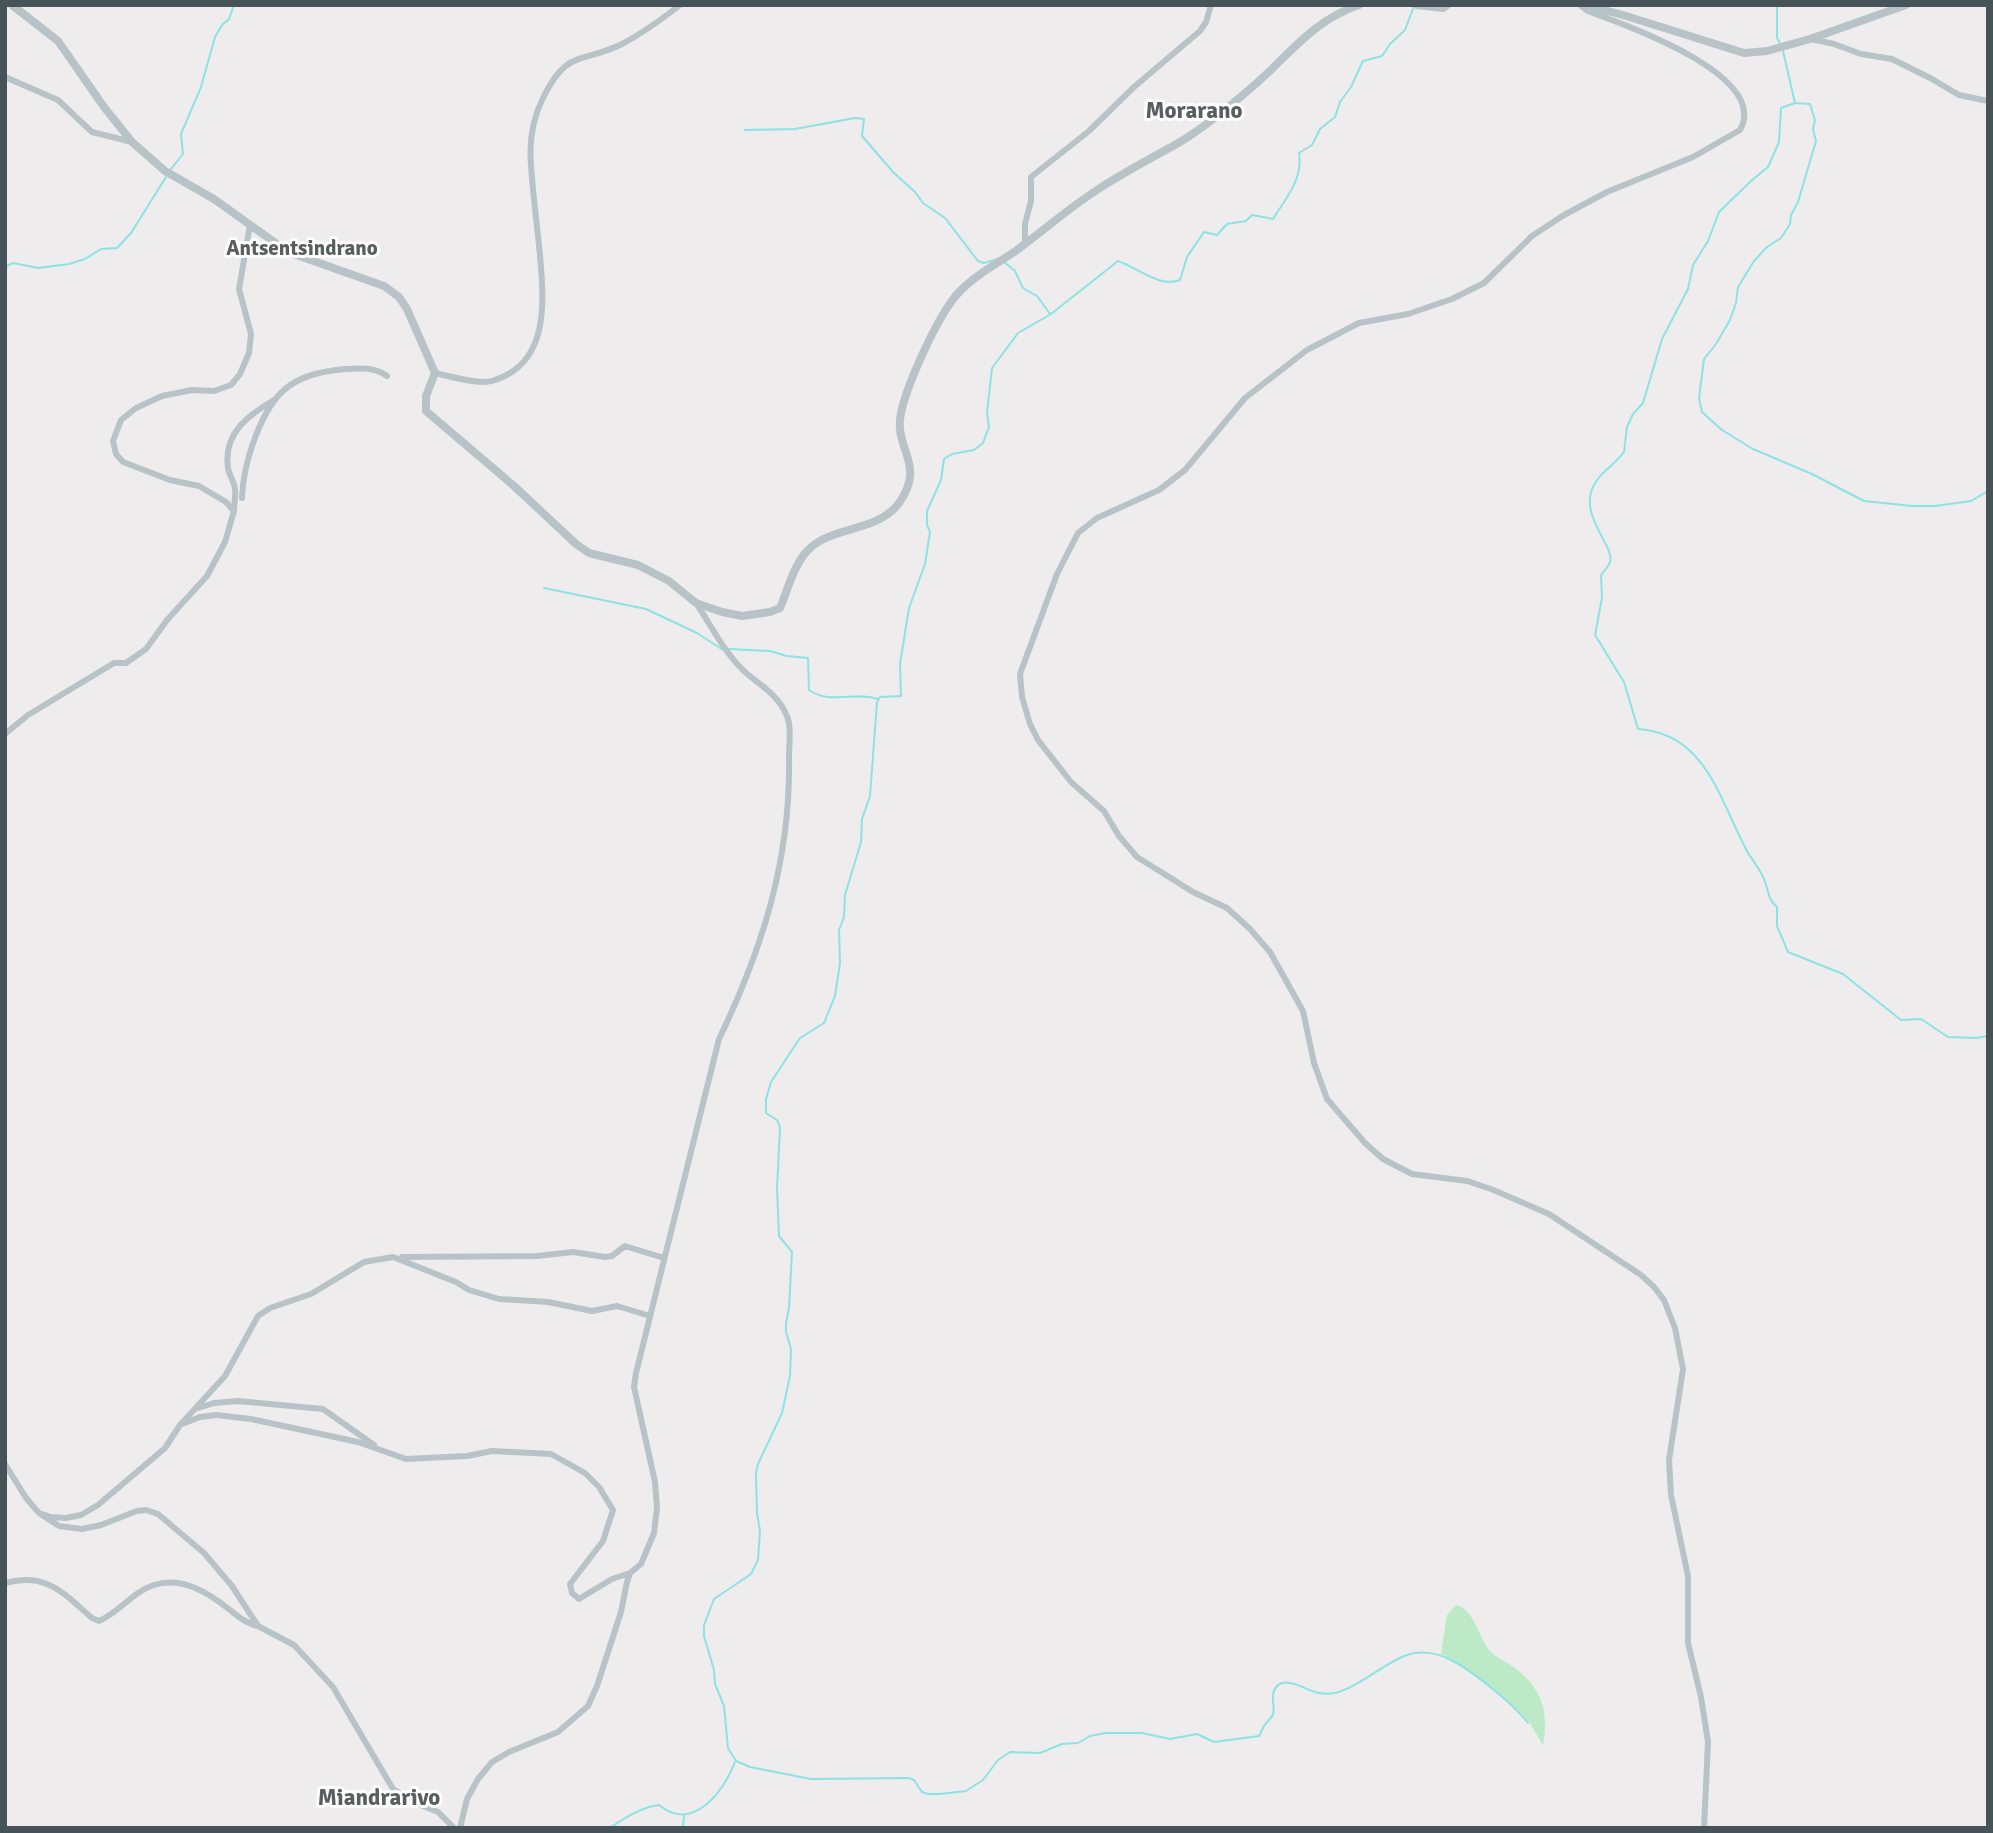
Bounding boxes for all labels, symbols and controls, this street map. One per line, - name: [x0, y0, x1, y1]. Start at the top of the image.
- district label: Morarano: [1145, 96, 1243, 125]
- district label: Antsentsindrano: [226, 235, 378, 261]
- district label: Miandrarivo: [318, 1783, 440, 1812]

